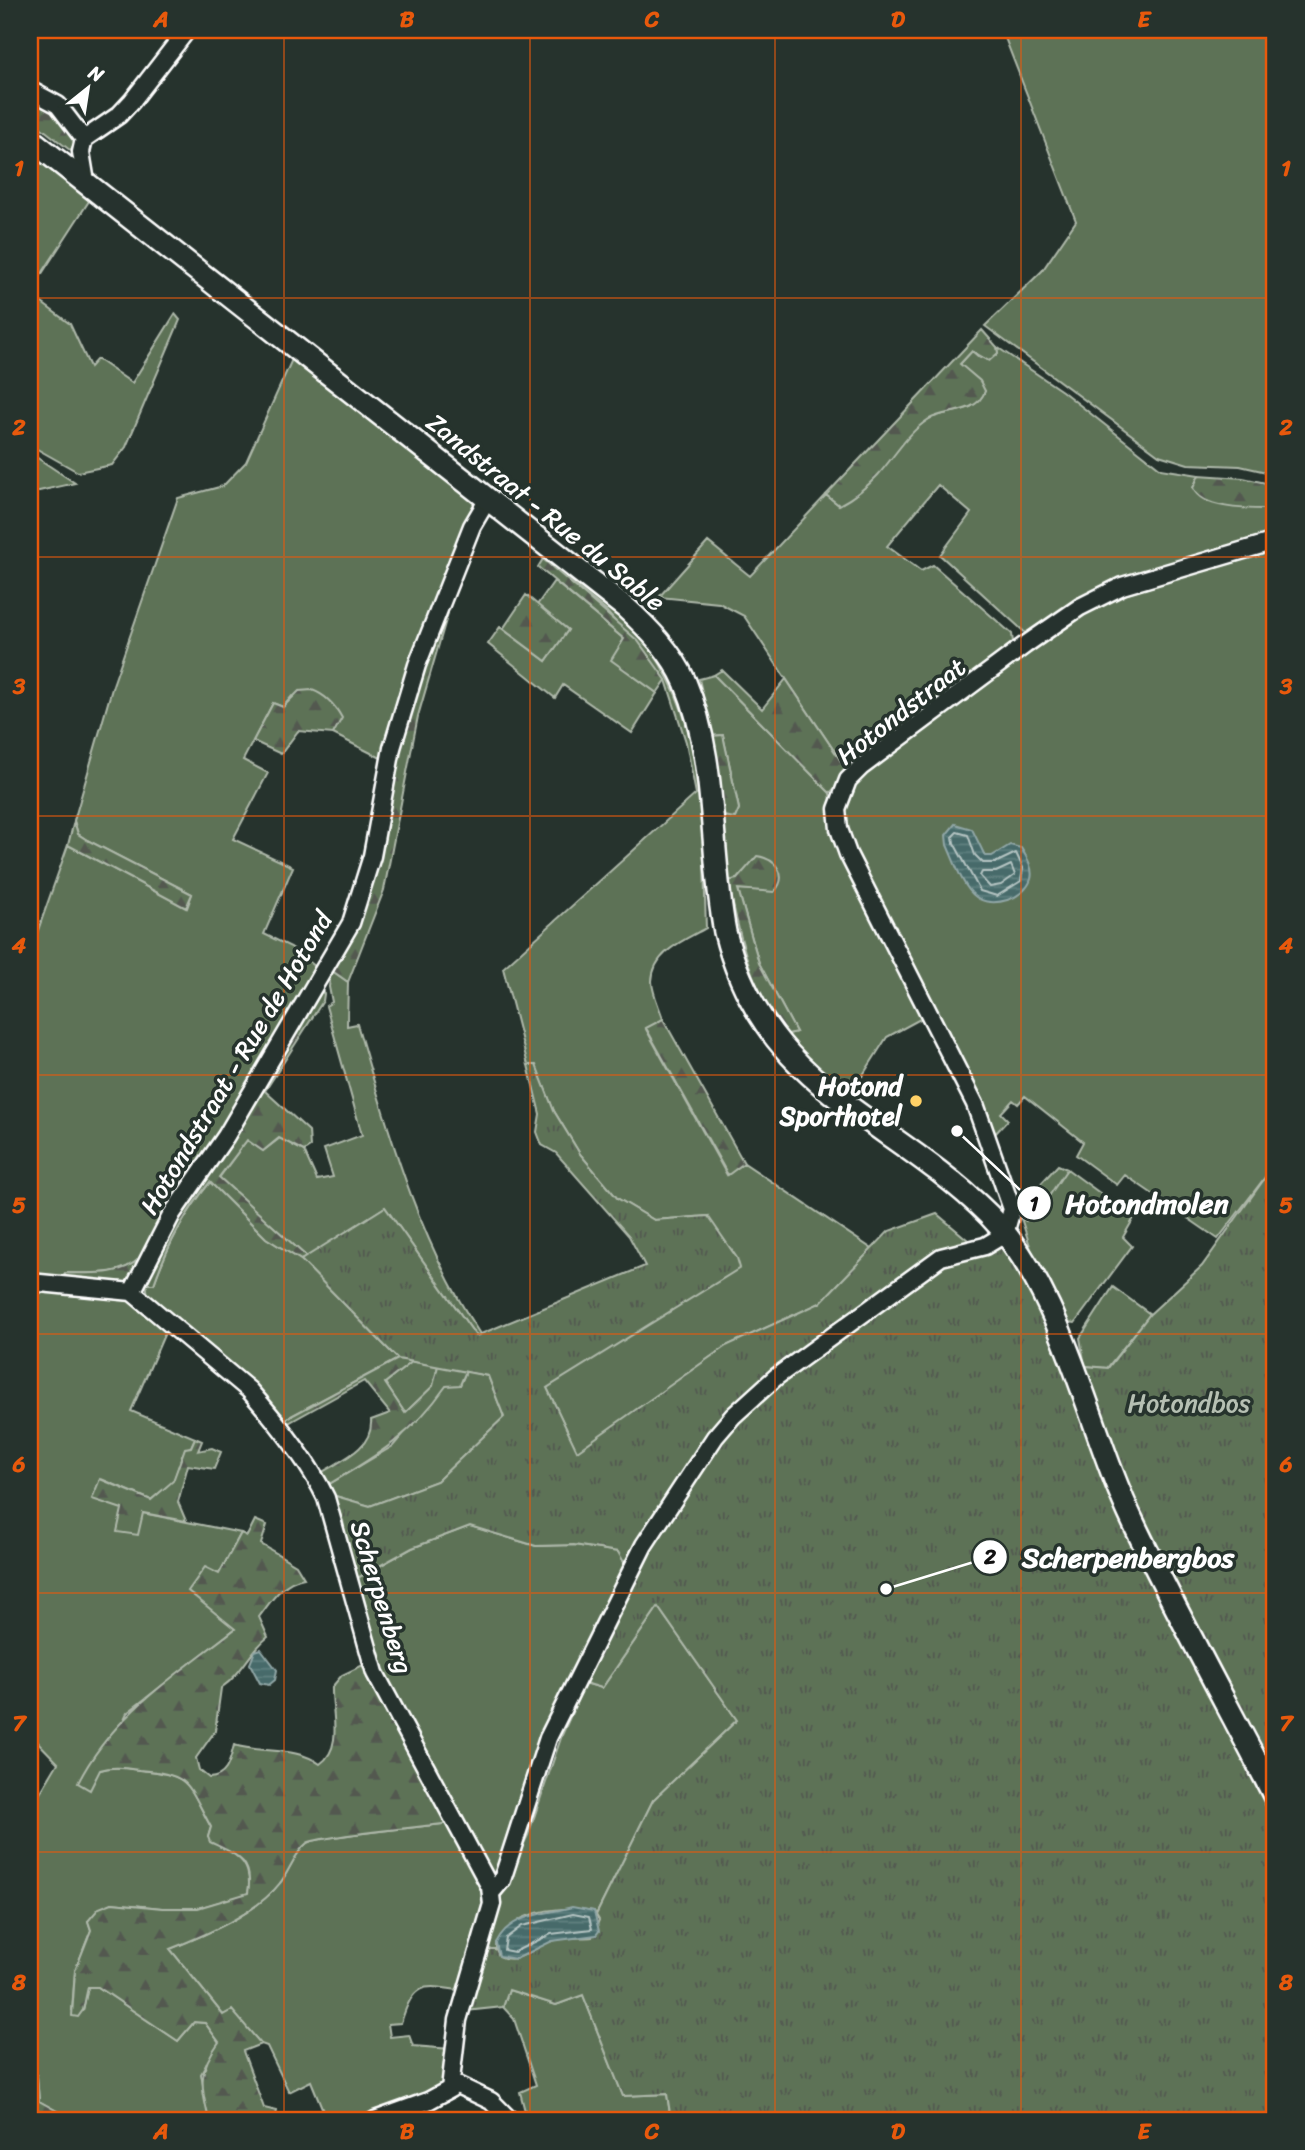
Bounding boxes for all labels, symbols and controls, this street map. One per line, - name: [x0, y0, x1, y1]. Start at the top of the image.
- text: A: [152, 0, 169, 40]
- text: B: [400, 0, 415, 40]
- text: C: [644, 0, 660, 40]
- text: D: [891, 0, 906, 40]
- text: E: [1138, 0, 1153, 40]
- north arrow: [52, 52, 122, 122]
- text: N: [81, 56, 111, 92]
- text: 1: [14, 148, 24, 189]
- text: 1: [1281, 148, 1291, 189]
- street label: Zandstraat - Rue du Sable: [416, 400, 676, 624]
- text: 2: [11, 407, 26, 448]
- text: 2: [1278, 407, 1293, 448]
- street label: Hotondstraat: [826, 645, 976, 777]
- text: 3: [12, 666, 26, 707]
- text: 3: [1279, 666, 1293, 707]
- street label: Hotondstraat - Rue de Hotond: [127, 900, 346, 1224]
- text: 4: [11, 925, 27, 966]
- text: 4: [1278, 925, 1294, 966]
- place label: Hotond Sporthotel: [778, 1063, 904, 1139]
- marker: Hotond Sporthotel: [908, 1093, 924, 1109]
- callout: Hotondmolen: [1017, 1179, 1243, 1228]
- text: Hotondmolen: [1065, 1179, 1229, 1228]
- text: 5: [12, 1185, 26, 1226]
- text: 1: [1029, 1185, 1039, 1223]
- text: 5: [1279, 1185, 1293, 1226]
- park label: Hotondbos: [1127, 1380, 1251, 1426]
- text: 6: [11, 1444, 26, 1485]
- text: 6: [1278, 1444, 1293, 1485]
- street label: Scherpenberg: [337, 1515, 427, 1679]
- callout: Scherpenbergbos: [973, 1532, 1248, 1581]
- text: Scherpenbergbos: [1021, 1533, 1235, 1582]
- text: 2: [983, 1538, 996, 1576]
- text: 7: [12, 1703, 27, 1744]
- text: 7: [1279, 1703, 1294, 1744]
- text: 8: [11, 1962, 26, 2003]
- text: 8: [1278, 1962, 1293, 2003]
- text: A: [152, 2111, 169, 2150]
- text: B: [400, 2111, 415, 2150]
- text: C: [644, 2111, 660, 2150]
- text: D: [891, 2111, 906, 2150]
- text: E: [1138, 2111, 1153, 2150]

